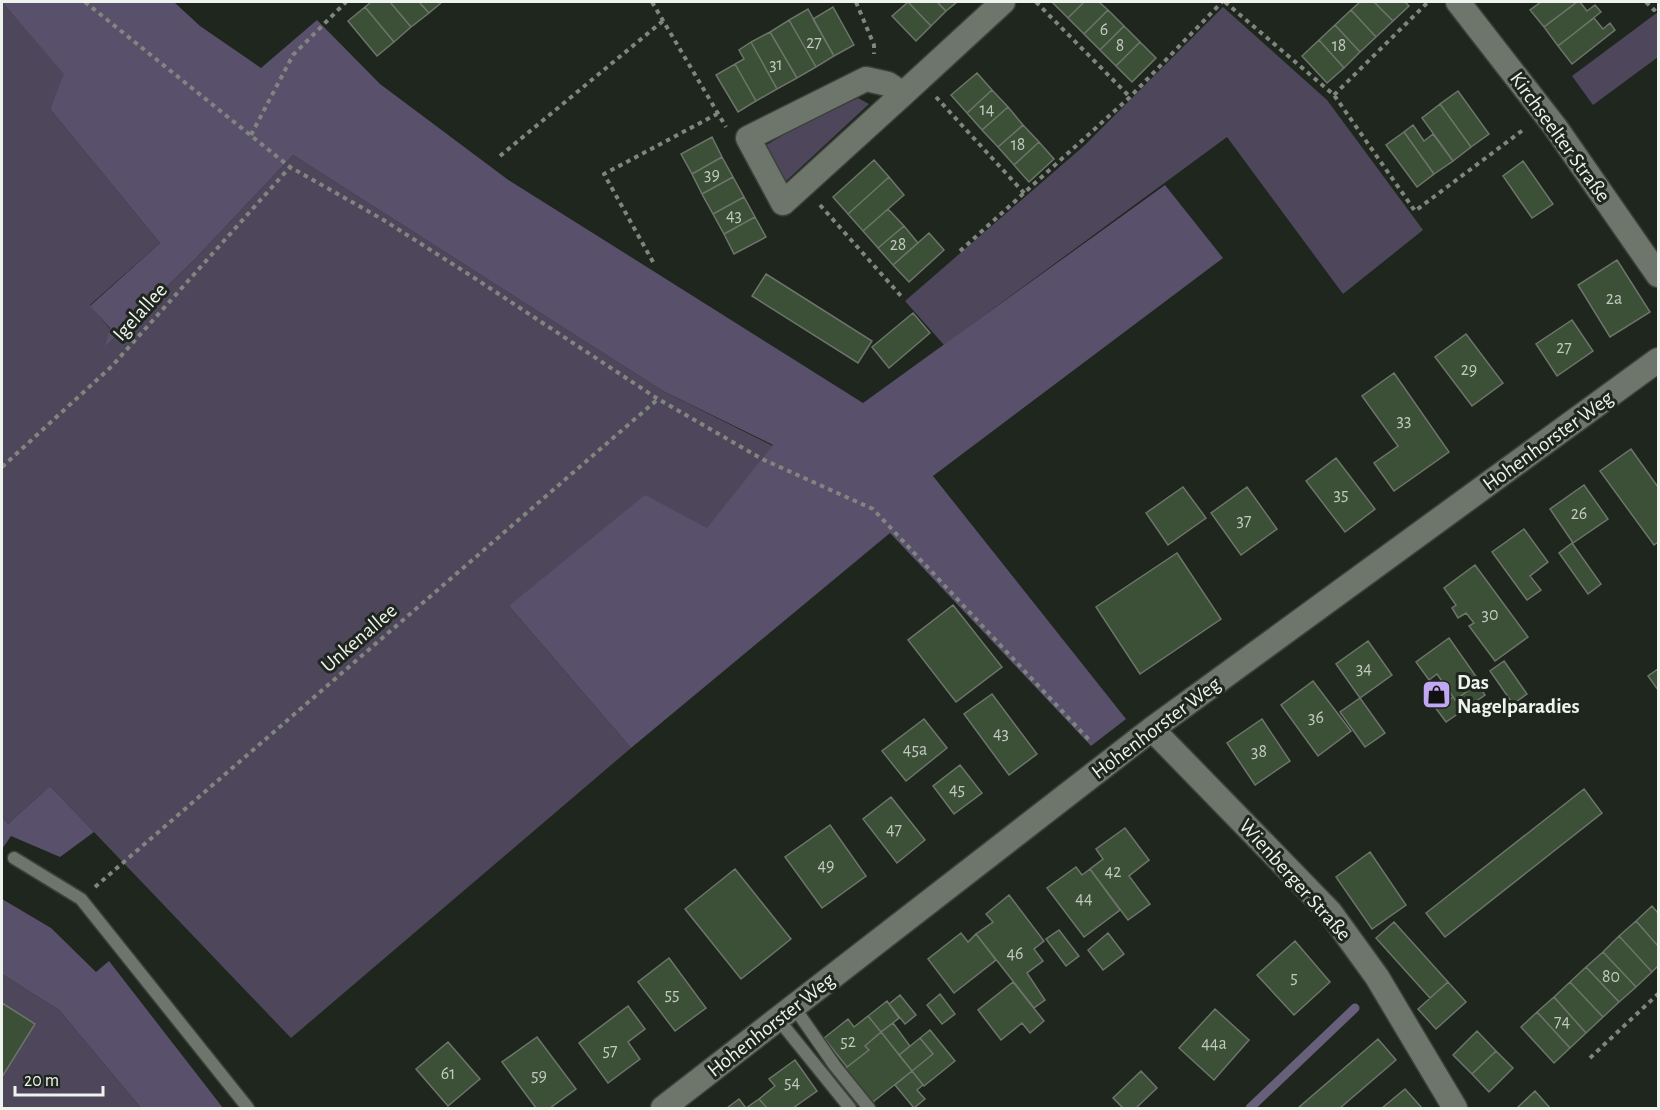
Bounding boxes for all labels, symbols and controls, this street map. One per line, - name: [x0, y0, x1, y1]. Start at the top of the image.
- house number: 6: [1100, 21, 1108, 39]
- house number: 27: [806, 34, 822, 52]
- house number: 8: [1116, 37, 1124, 55]
- house number: 18: [1332, 37, 1346, 55]
- house number: 31: [769, 56, 783, 74]
- street label: Kirchseelter Straße: [1506, 68, 1614, 206]
- house number: 14: [980, 101, 995, 119]
- house number: 18: [1011, 136, 1025, 154]
- house number: 39: [704, 166, 720, 184]
- house number: 43: [726, 207, 742, 225]
- house number: 28: [890, 236, 906, 254]
- street label: Igelallee: [109, 279, 171, 345]
- house number: 2a: [1606, 290, 1622, 308]
- house number: 27: [1556, 339, 1572, 357]
- house number: 29: [1461, 361, 1477, 379]
- street label: Hohenhorster Weg: [1479, 386, 1618, 495]
- house number: 33: [1397, 412, 1411, 430]
- house number: 35: [1334, 486, 1348, 504]
- house number: 26: [1571, 505, 1587, 523]
- house number: 37: [1237, 512, 1251, 530]
- street label: Unkenallee: [317, 600, 401, 676]
- house number: 30: [1482, 606, 1498, 624]
- house number: 34: [1356, 660, 1372, 678]
- street label: Hohenhorster Weg: [1088, 672, 1225, 783]
- place label: Das Nagelparadies: [1457, 672, 1580, 717]
- shop icon: Das Nagelparadies: [1420, 678, 1452, 710]
- house number: 36: [1308, 709, 1324, 727]
- house number: 43: [993, 725, 1009, 743]
- house number: 45a: [903, 741, 927, 759]
- house number: 38: [1251, 743, 1267, 761]
- house number: 45: [949, 781, 965, 799]
- street label: Wienberger Straße: [1235, 815, 1355, 945]
- house number: 47: [886, 821, 902, 839]
- house number: 49: [817, 857, 835, 875]
- house number: 42: [1105, 863, 1121, 881]
- house number: 44: [1075, 890, 1093, 908]
- house number: 46: [1006, 945, 1024, 963]
- house number: 80: [1602, 968, 1620, 986]
- street label: Hohenhorster Weg: [703, 969, 839, 1081]
- house number: 5: [1290, 969, 1298, 987]
- house number: 55: [664, 986, 680, 1004]
- house number: 74: [1554, 1013, 1570, 1031]
- house number: 52: [840, 1033, 856, 1051]
- house number: 44a: [1201, 1035, 1227, 1053]
- house number: 57: [602, 1042, 618, 1060]
- scale bar: [15, 1059, 104, 1097]
- house number: 61: [441, 1065, 455, 1083]
- house number: 59: [531, 1067, 547, 1085]
- text: 20 m: [24, 1072, 59, 1090]
- house number: 54: [784, 1074, 800, 1092]

